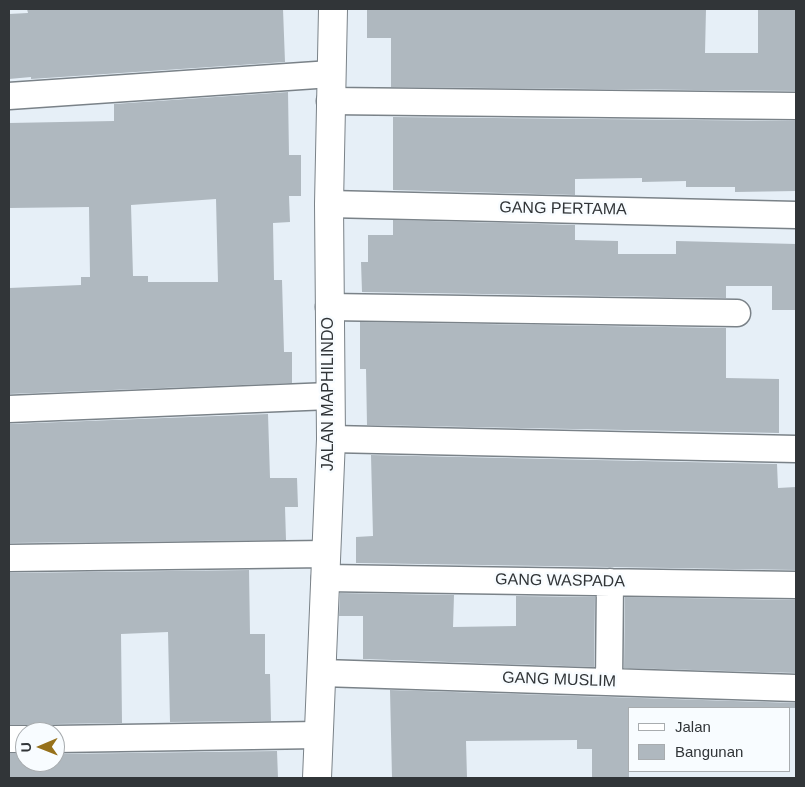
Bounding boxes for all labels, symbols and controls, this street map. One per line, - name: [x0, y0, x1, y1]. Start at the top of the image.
- street label: GANG PERTAMA: [499, 198, 627, 220]
- street label: JALAN MAPHILINDO: [319, 317, 339, 471]
- street label: GANG WASPADA: [495, 570, 625, 592]
- street label: GANG MUSLIM: [502, 668, 616, 692]
- legend: [628, 707, 790, 772]
- text: Jalan: [675, 718, 711, 735]
- north arrow: [15, 722, 65, 772]
- text: U: [18, 742, 34, 752]
- text: Bangunan: [675, 743, 743, 760]

